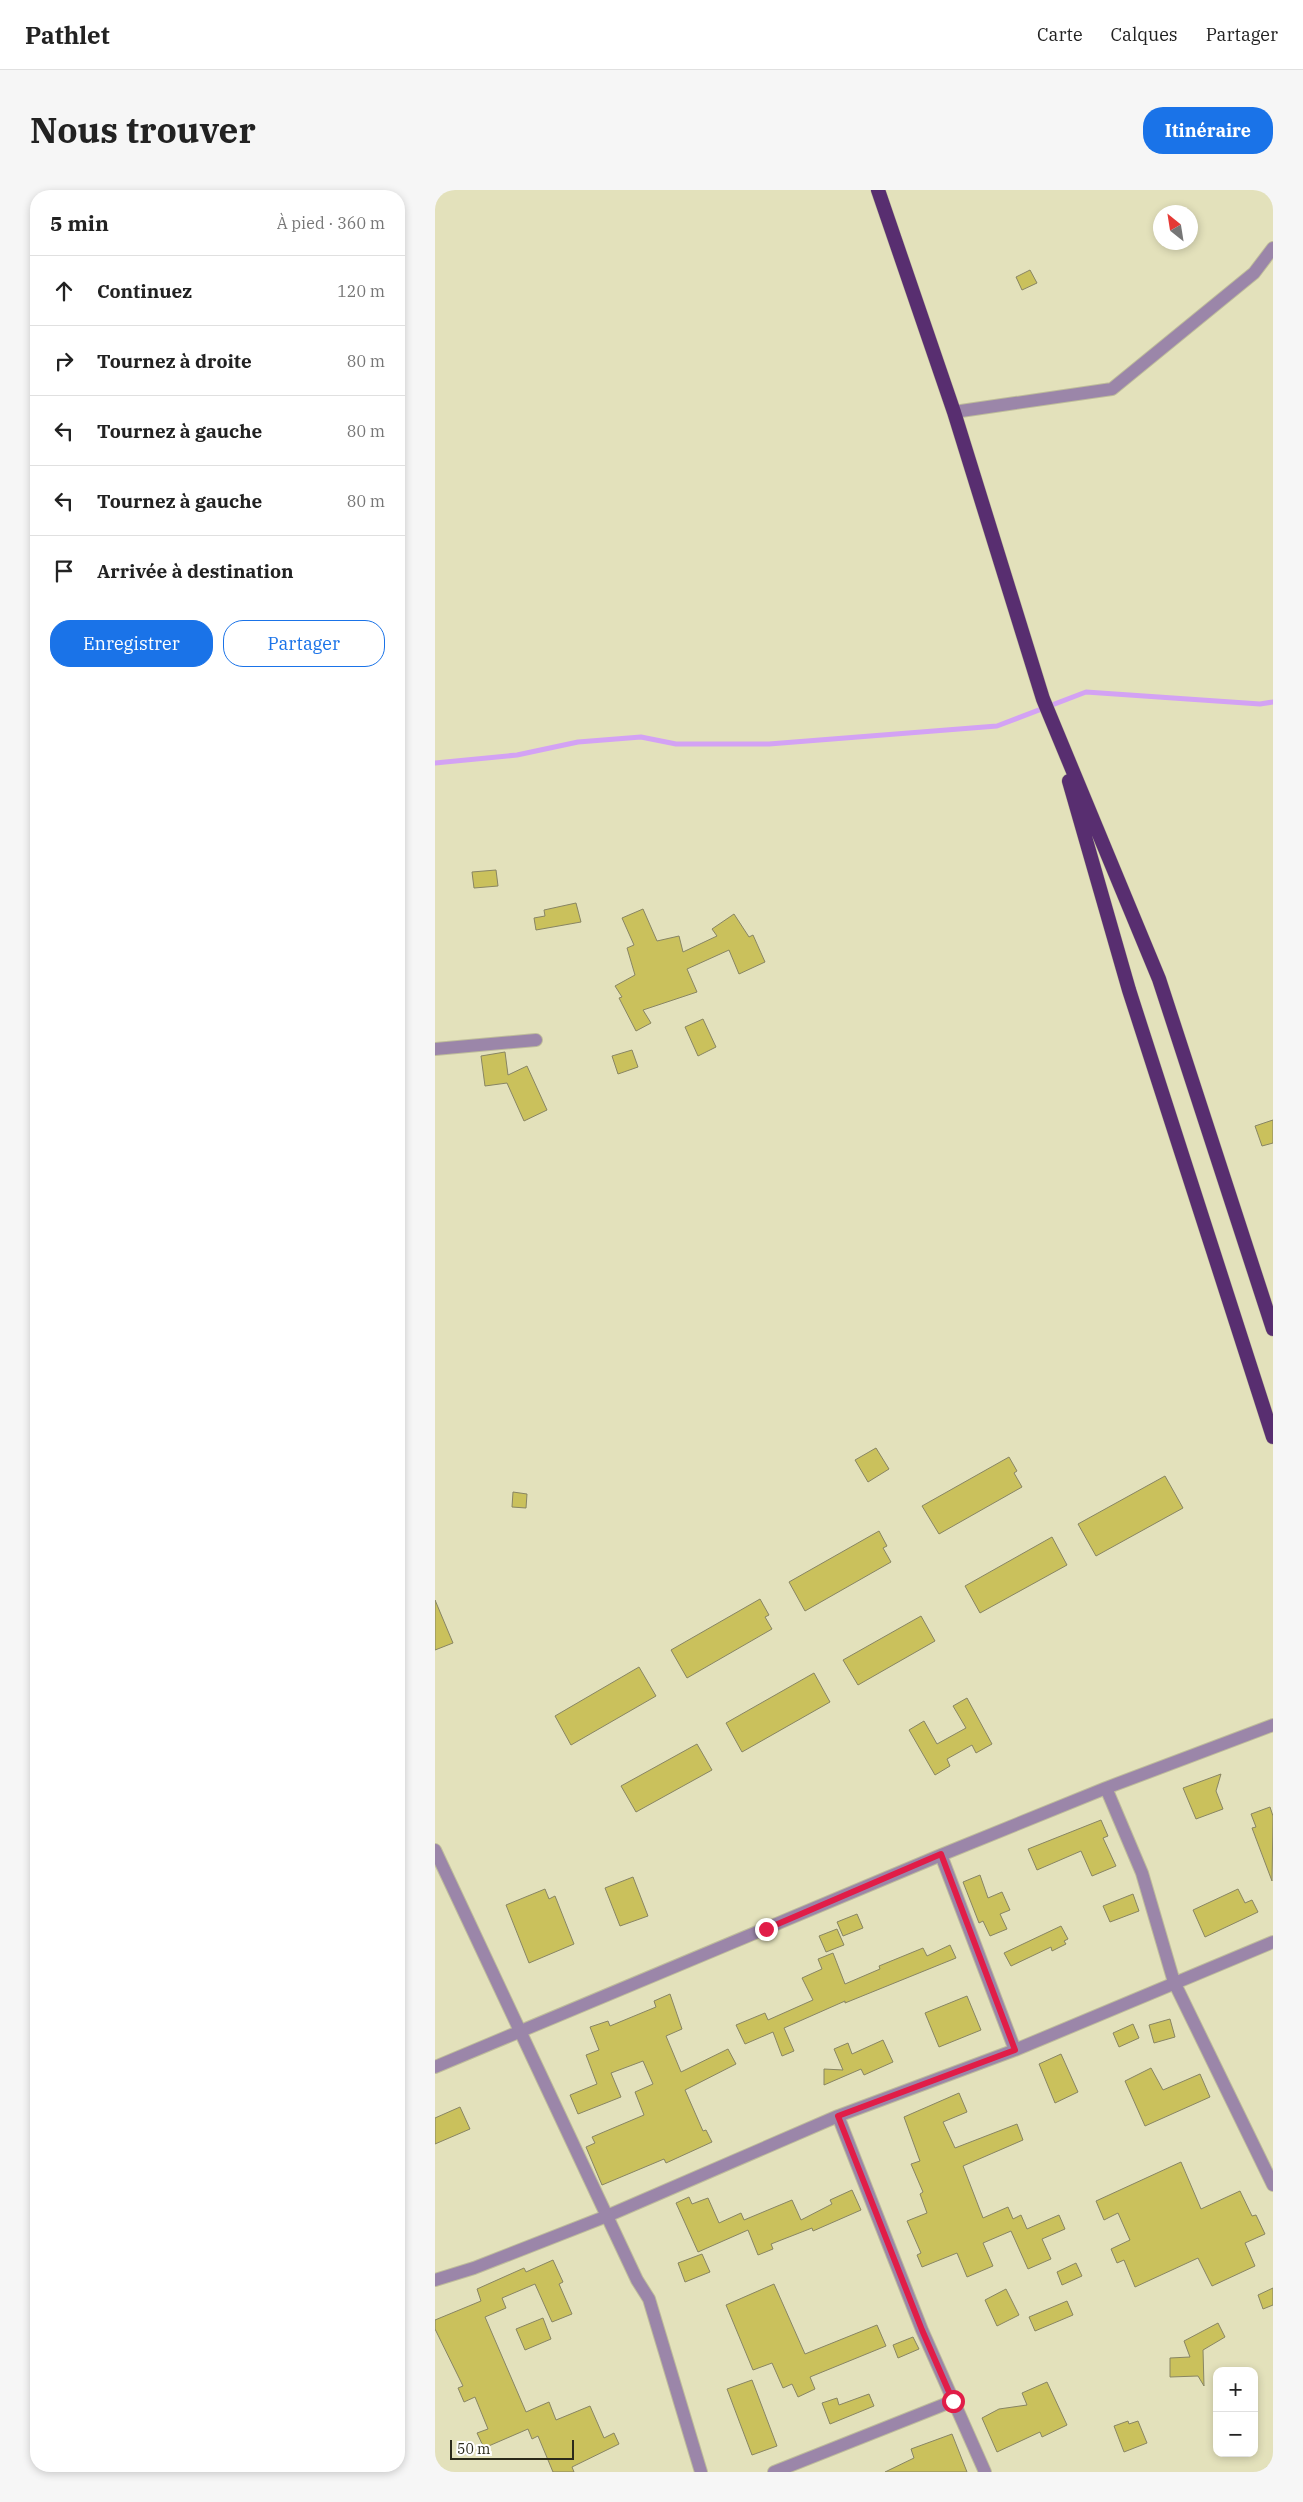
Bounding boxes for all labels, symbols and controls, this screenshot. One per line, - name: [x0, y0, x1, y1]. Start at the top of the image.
- text: Pathlet: [25, 19, 110, 51]
- text: Carte: [1037, 23, 1083, 46]
- text: Calques: [1111, 23, 1178, 46]
- text: Partager: [1206, 23, 1278, 46]
- text: Nous trouver: [30, 107, 256, 153]
- button: Itinéraire: [1143, 107, 1273, 154]
- north arrow: [1153, 205, 1198, 250]
- text: 5 min: [50, 209, 109, 237]
- text: À pied · 360 m: [277, 213, 385, 233]
- icon: ahead: [50, 277, 78, 305]
- text: Continuez: [97, 279, 192, 303]
- text: 120 m: [337, 281, 385, 301]
- icon: right: [50, 347, 78, 375]
- text: Tournez à droite: [97, 349, 252, 373]
- text: 80 m: [347, 351, 385, 371]
- icon: left: [50, 417, 78, 445]
- text: Tournez à gauche: [97, 419, 262, 443]
- text: 80 m: [347, 421, 385, 441]
- icon: left: [50, 487, 78, 515]
- text: Tournez à gauche: [97, 489, 262, 513]
- text: 80 m: [347, 491, 385, 511]
- icon: arrive: [50, 557, 78, 585]
- text: Arrivée à destination: [97, 559, 294, 583]
- button: Enregistrer: [50, 620, 213, 667]
- button: Partager: [223, 620, 385, 667]
- route end: [755, 1918, 778, 1941]
- map controls: [1213, 2367, 1258, 2457]
- button: +: [1213, 2367, 1258, 2412]
- route start: [942, 2390, 965, 2413]
- button: −: [1213, 2412, 1258, 2457]
- scale bar: [450, 2437, 574, 2460]
- text: 50 m: [457, 2440, 490, 2458]

